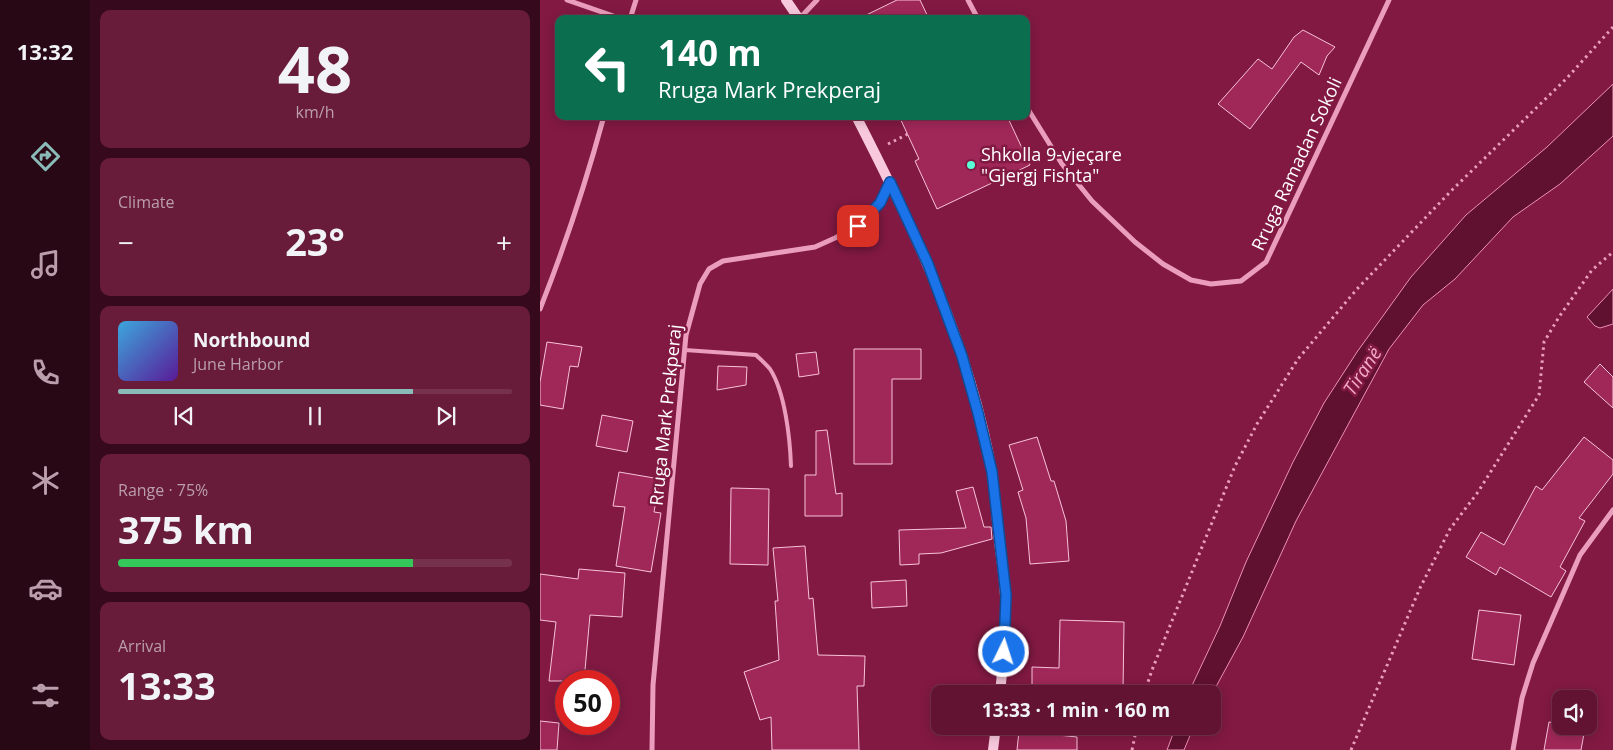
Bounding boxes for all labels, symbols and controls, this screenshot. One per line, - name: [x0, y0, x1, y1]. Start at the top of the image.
- text: 48: [278, 24, 352, 112]
- text: 140 m: [658, 29, 762, 76]
- icon: left: [575, 35, 640, 100]
- text: 13:32: [17, 36, 73, 66]
- street label: Rruga Ramadan Sokoli: [1245, 73, 1347, 254]
- text: Rruga Mark Prekperaj: [658, 74, 881, 104]
- text: km/h: [296, 101, 334, 123]
- icon: directions: [28, 139, 63, 174]
- place label: Shkolla 9-vjeçare "Gjergj Fishta": [981, 142, 1122, 187]
- marker: Shkolla 9-vjeçare "Gjergj Fishta": [965, 159, 977, 171]
- text: Climate: [118, 191, 175, 213]
- pin: [837, 205, 879, 247]
- icon: arrive: [844, 212, 872, 240]
- text: 23°: [285, 215, 345, 267]
- text: −: [118, 223, 134, 261]
- text: +: [496, 223, 512, 261]
- icon: music: [28, 247, 63, 282]
- street label: Rruga Mark Prekperaj: [644, 323, 686, 507]
- text: Northbound: [193, 327, 310, 353]
- water label: Tiranë: [1337, 342, 1387, 400]
- text: June Harbor: [193, 353, 283, 375]
- icon: phone: [28, 355, 63, 390]
- icon: previous: [170, 402, 198, 430]
- icon: pause: [301, 402, 329, 430]
- icon: next: [432, 402, 460, 430]
- icon: climate: [28, 463, 63, 498]
- text: Range · 75%: [118, 479, 208, 501]
- text: 375 km: [118, 503, 254, 555]
- icon: car: [28, 571, 63, 606]
- position arrow: [977, 625, 1029, 677]
- text: Arrival: [118, 635, 166, 657]
- text: 13:33: [118, 659, 216, 711]
- speed limit sign: 50: [555, 670, 620, 735]
- icon: filters: [28, 678, 63, 713]
- map controls: [1552, 690, 1597, 735]
- button: sound: [1552, 690, 1597, 735]
- text: 13:33 · 1 min · 160 m: [982, 697, 1170, 723]

